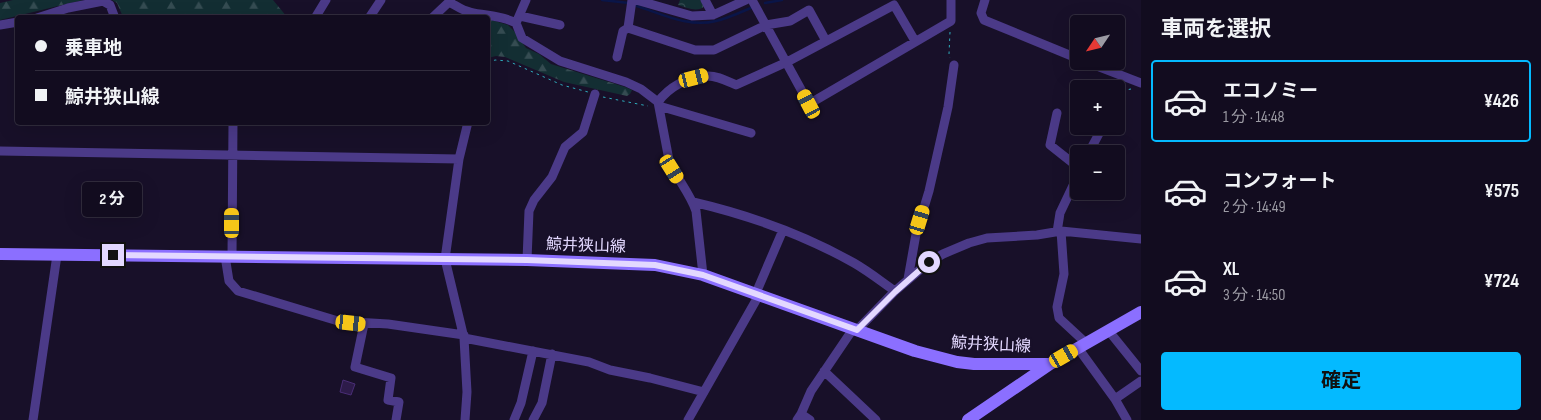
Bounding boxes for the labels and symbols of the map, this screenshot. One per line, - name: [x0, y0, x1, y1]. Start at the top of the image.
- north arrow: [1070, 15, 1125, 70]
- car: [677, 67, 710, 89]
- car: [795, 87, 822, 121]
- car: [657, 152, 686, 186]
- callout: 2 分: [83, 182, 143, 218]
- car: [908, 203, 931, 237]
- car: [224, 208, 239, 238]
- street label: 鯨井狭山線: [546, 235, 626, 257]
- route end: [102, 244, 124, 266]
- route start: [918, 251, 940, 273]
- car: [335, 314, 366, 332]
- street label: 鯨井狭山線: [951, 333, 1031, 357]
- car: [1047, 342, 1080, 370]

